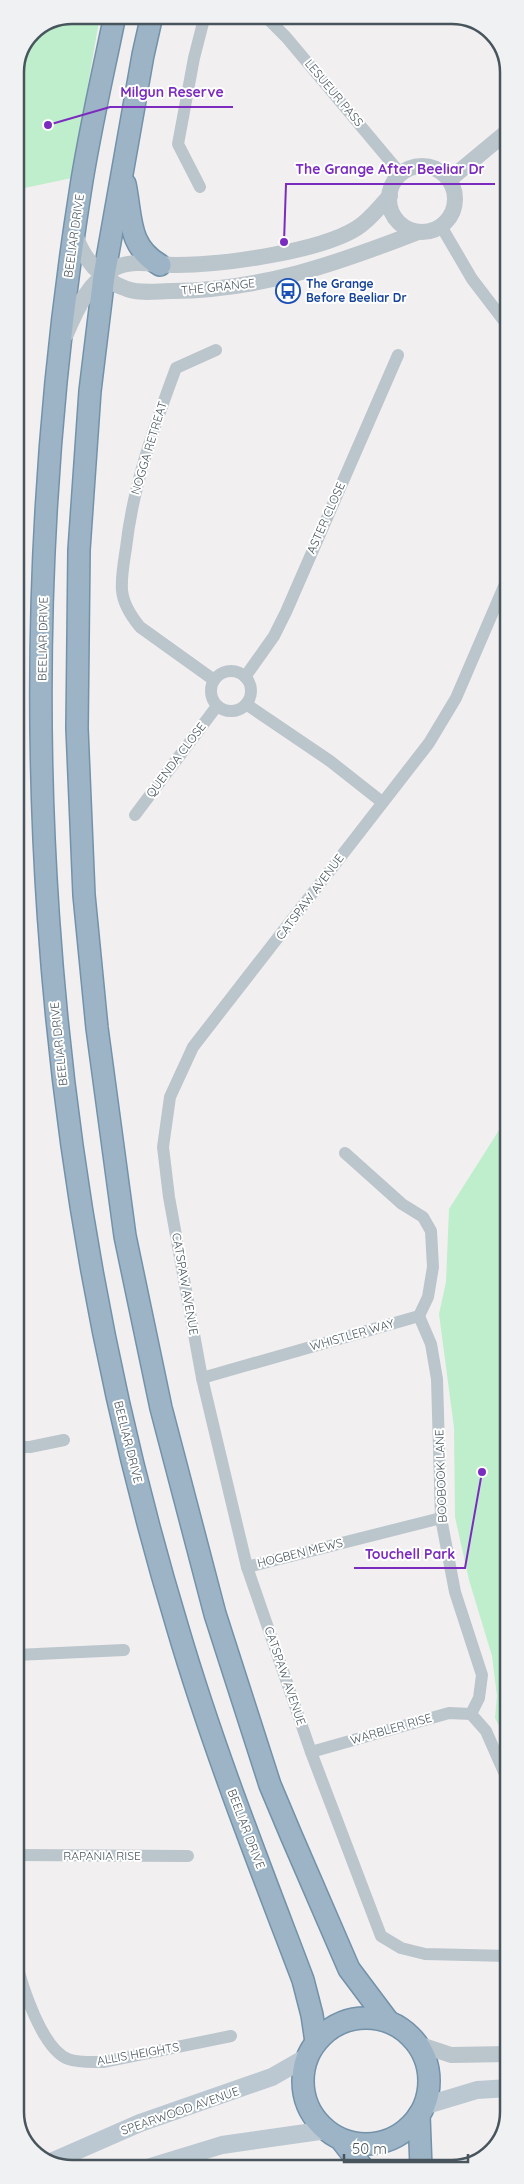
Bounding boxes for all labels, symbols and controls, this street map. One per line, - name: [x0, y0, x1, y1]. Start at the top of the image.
- street label: LESUEUR PASS: [302, 56, 367, 130]
- callout: Milgun Reserve: [110, 78, 233, 107]
- text: Milgun Reserve: [120, 83, 224, 101]
- callout: The Grange After Beeliar Dr: [286, 155, 495, 184]
- text: The Grange After Beeliar Dr: [295, 160, 485, 178]
- street label: BEELIAR DRIVE: [60, 193, 87, 279]
- street label: THE GRANGE: [180, 275, 256, 298]
- place label: The Grange Before Beeliar Dr: [306, 276, 407, 305]
- bus stop icon: The Grange Before Beeliar Dr: [275, 278, 301, 304]
- street label: NOGGA RETREAT: [127, 399, 170, 496]
- street label: ASTER CLOSE: [303, 480, 348, 556]
- street label: BEELIAR DRIVE: [34, 596, 51, 681]
- street label: QUENDA CLOSE: [143, 719, 209, 800]
- street label: CATSPAW AVENUE: [272, 851, 347, 943]
- street label: BEELIAR DRIVE: [47, 1001, 70, 1087]
- street label: CATSPAW AVENUE: [169, 1232, 202, 1336]
- street label: WHISTLER WAY: [308, 1315, 396, 1354]
- street label: BEELIAR DRIVE: [111, 1399, 146, 1485]
- street label: BOOBOOK LANE: [431, 1429, 450, 1523]
- street label: HOGBEN MEWS: [255, 1535, 345, 1570]
- callout: Touchell Park: [354, 1539, 465, 1568]
- text: Touchell Park: [365, 1545, 455, 1563]
- street label: CATSPAW AVENUE: [262, 1624, 309, 1727]
- street label: WARBLER RISE: [348, 1710, 434, 1747]
- street label: BEELIAR DRIVE: [224, 1787, 269, 1871]
- street label: RAPANIA RISE: [63, 1848, 141, 1863]
- street label: ALLIS HEIGHTS: [96, 2039, 180, 2068]
- street label: SPEARWOOD AVENUE: [119, 2083, 241, 2138]
- scale bar: [344, 2132, 468, 2164]
- text: 50 m: [352, 2139, 387, 2158]

